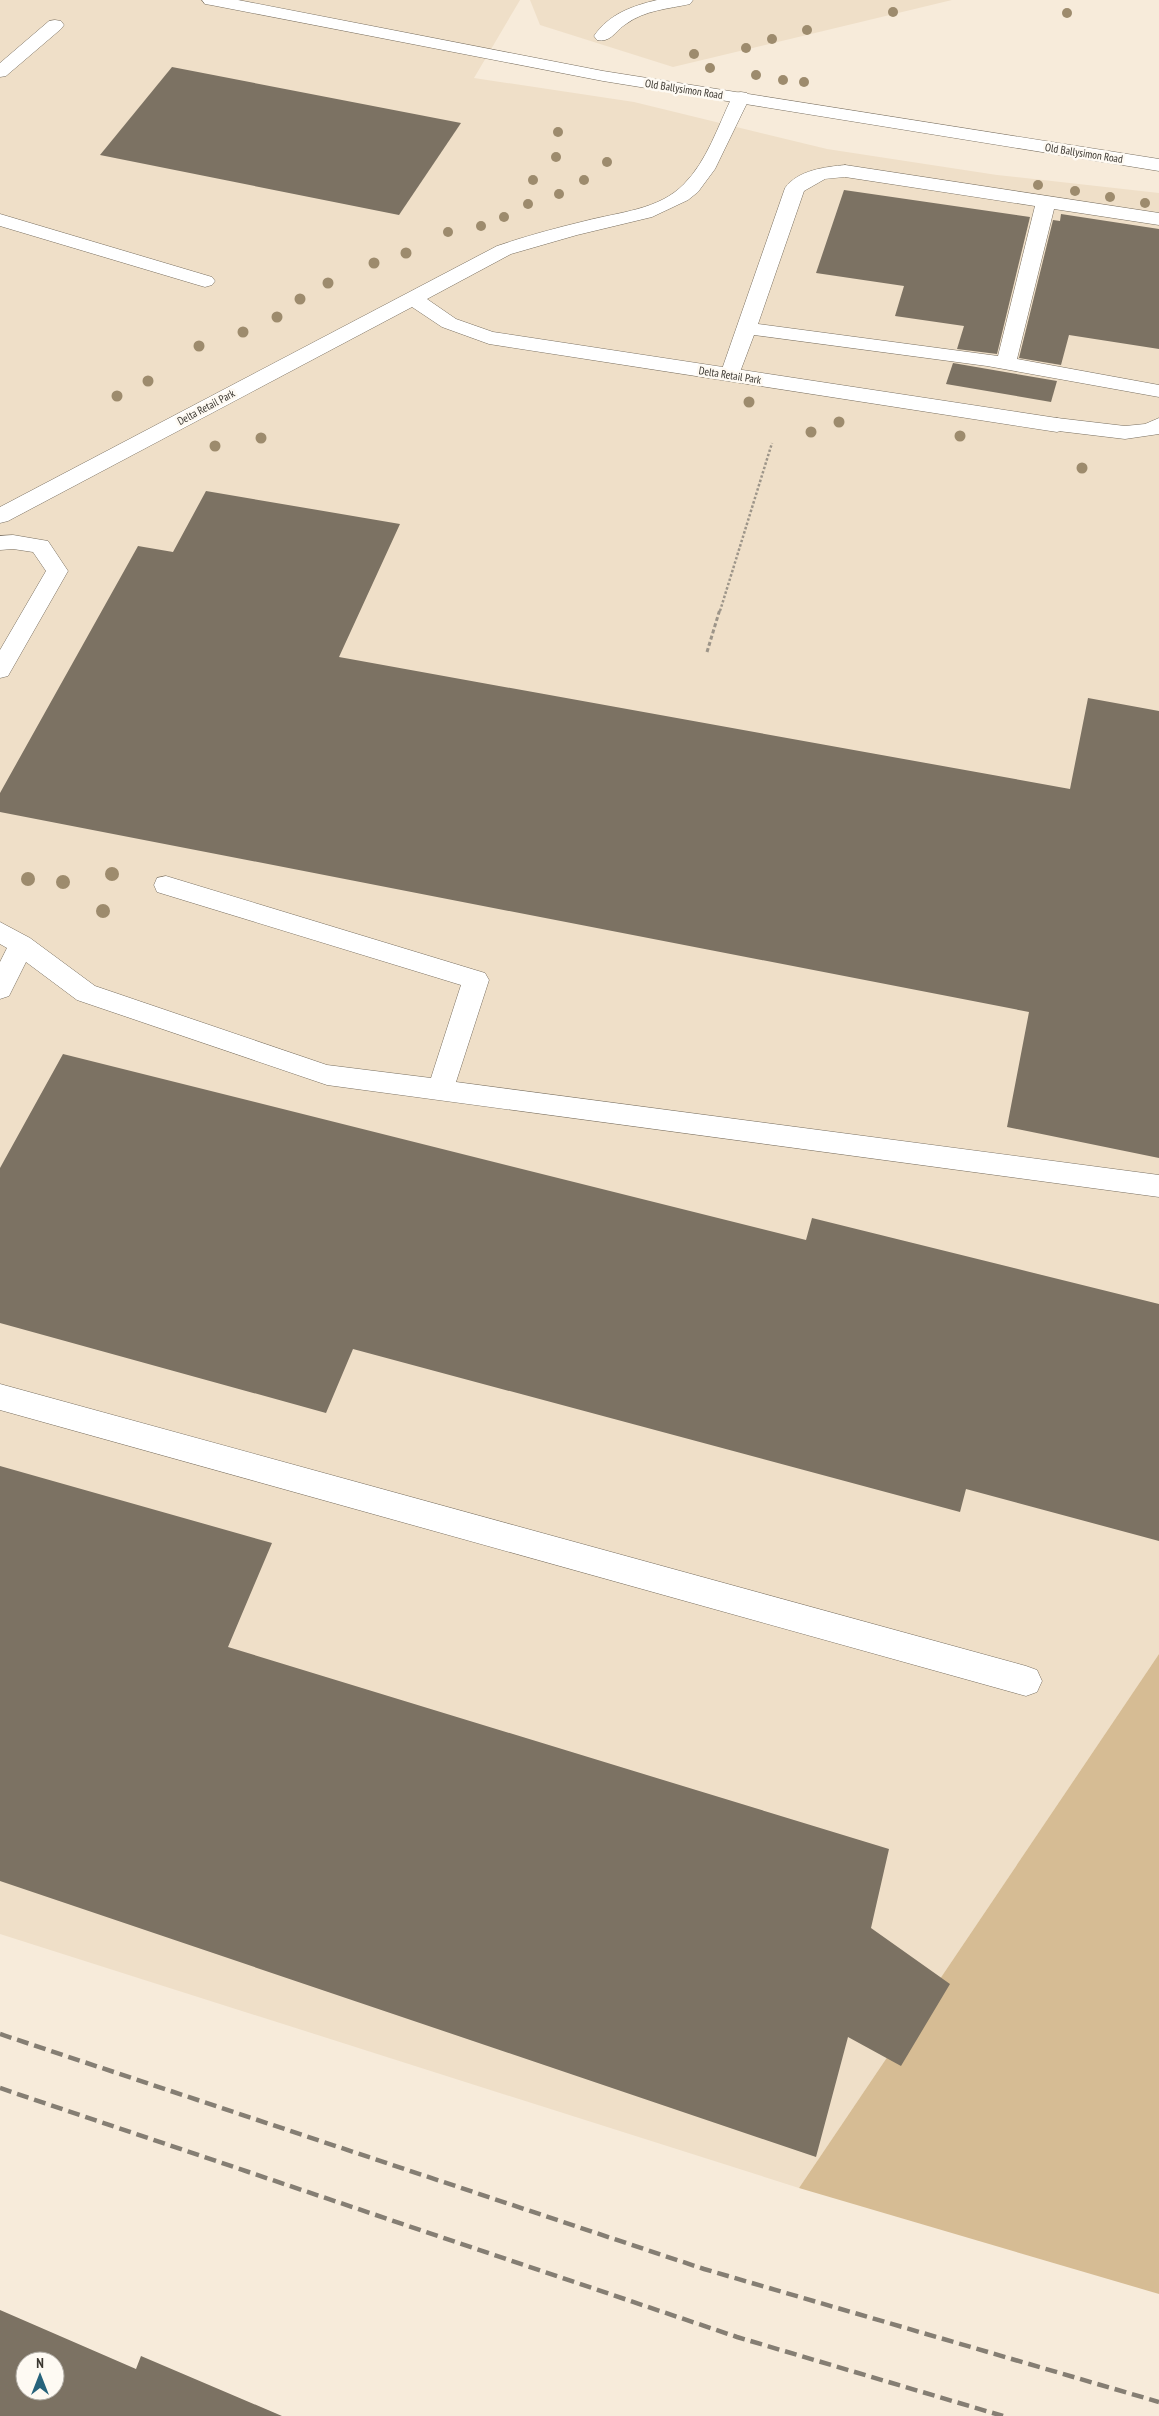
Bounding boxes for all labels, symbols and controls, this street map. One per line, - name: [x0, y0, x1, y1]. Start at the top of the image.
- street label: Old Ballysimon Road: [644, 76, 724, 102]
- street label: Old Ballysimon Road: [1044, 140, 1124, 166]
- street label: Delta Retail Park: [698, 363, 763, 387]
- street label: Delta Retail Park: [175, 386, 238, 428]
- north arrow: [15, 2351, 65, 2401]
- text: N: [36, 2354, 44, 2372]

